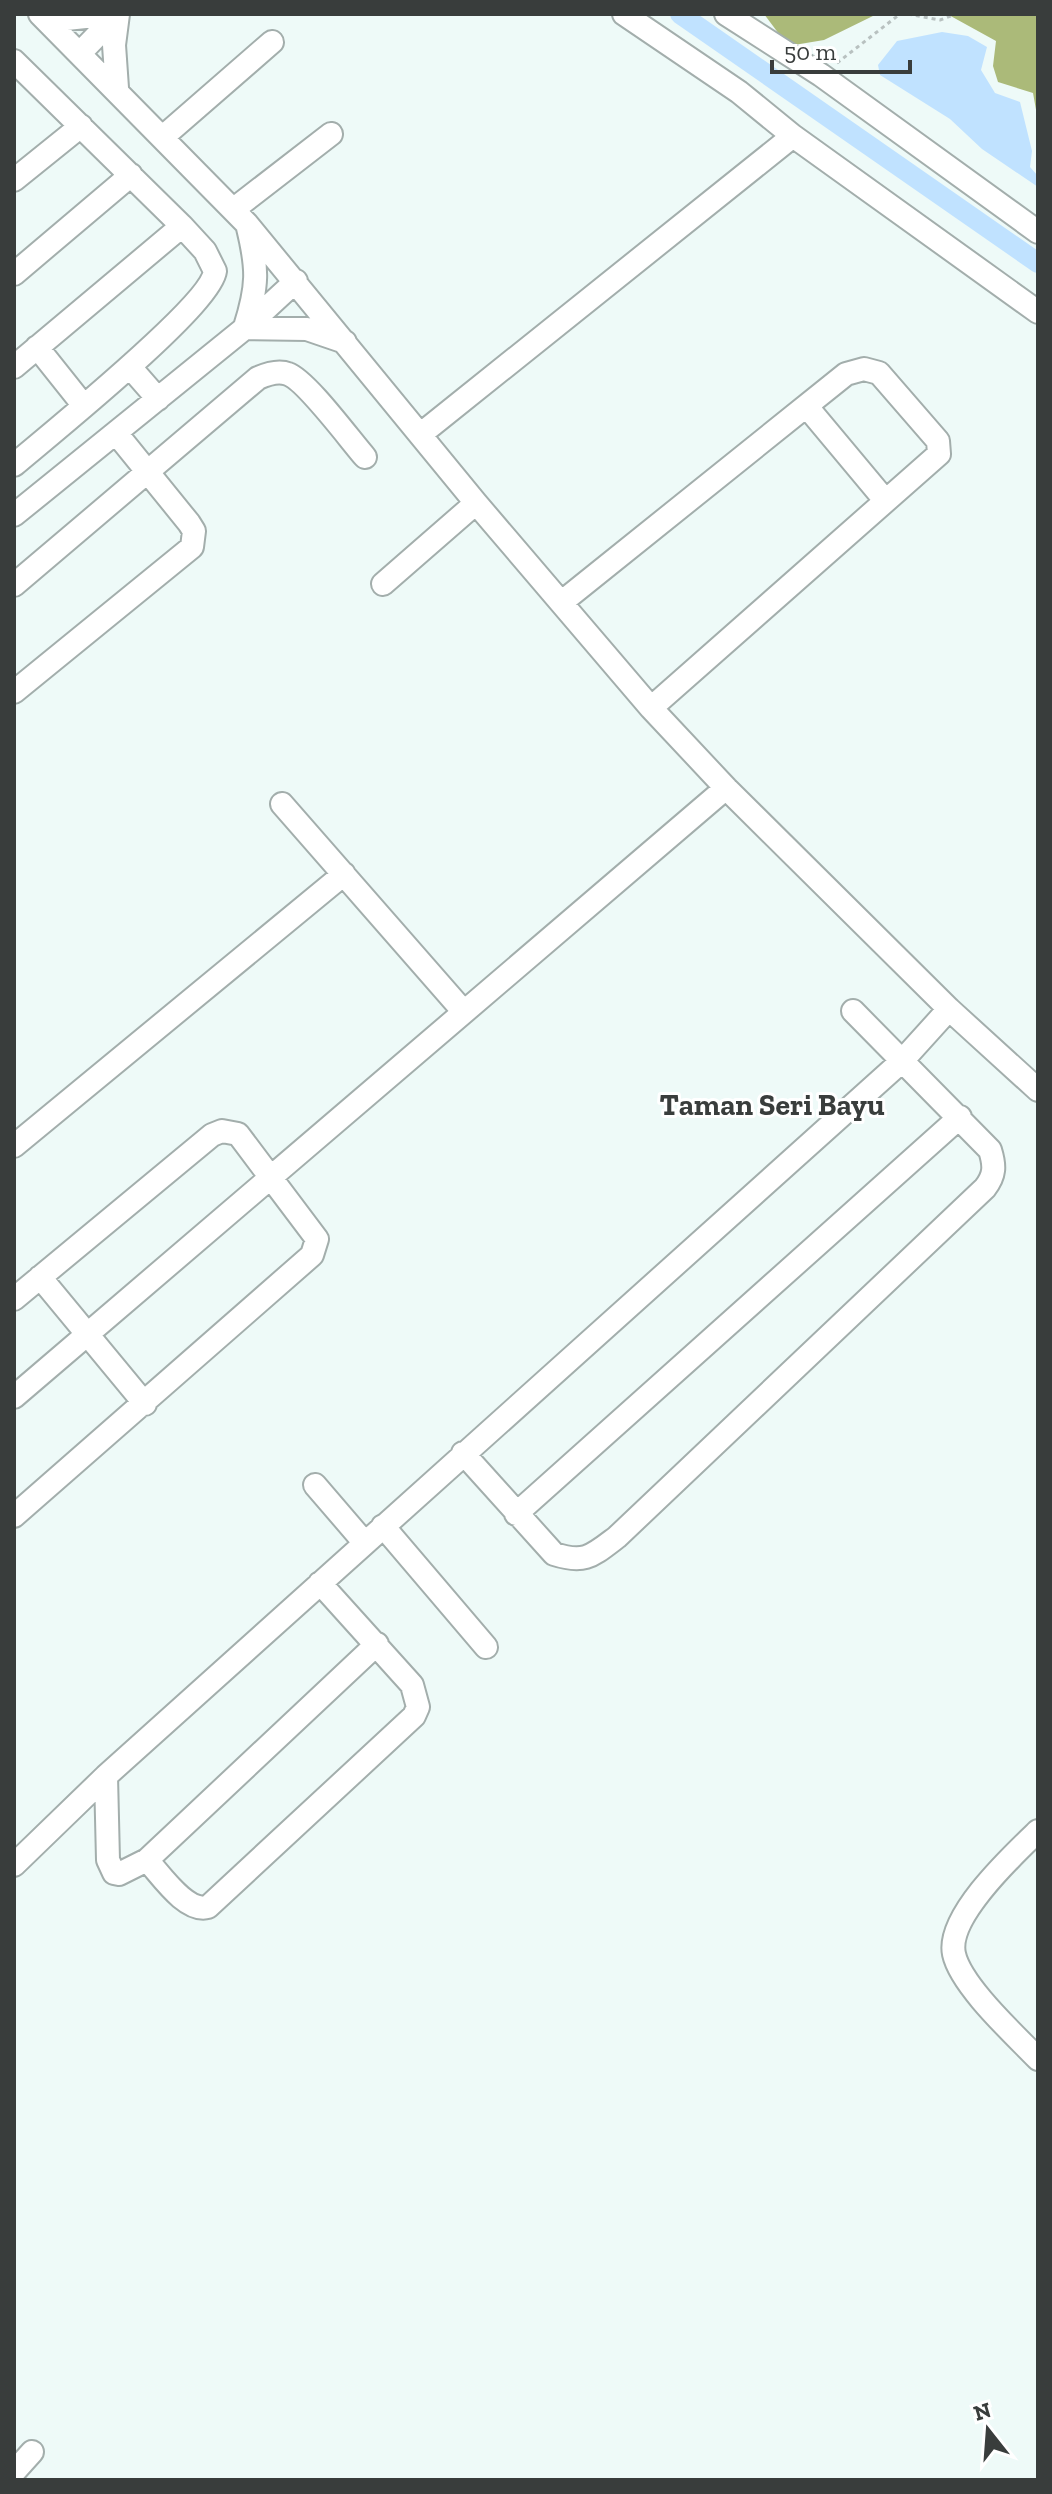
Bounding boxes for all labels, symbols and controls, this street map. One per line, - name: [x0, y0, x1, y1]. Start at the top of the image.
- scale bar: [772, 24, 910, 74]
- text: 50 m: [784, 37, 837, 66]
- district label: Taman Seri Bayu: [660, 1087, 885, 1123]
- north arrow: [948, 2390, 1028, 2470]
- text: N: [970, 2396, 995, 2427]

